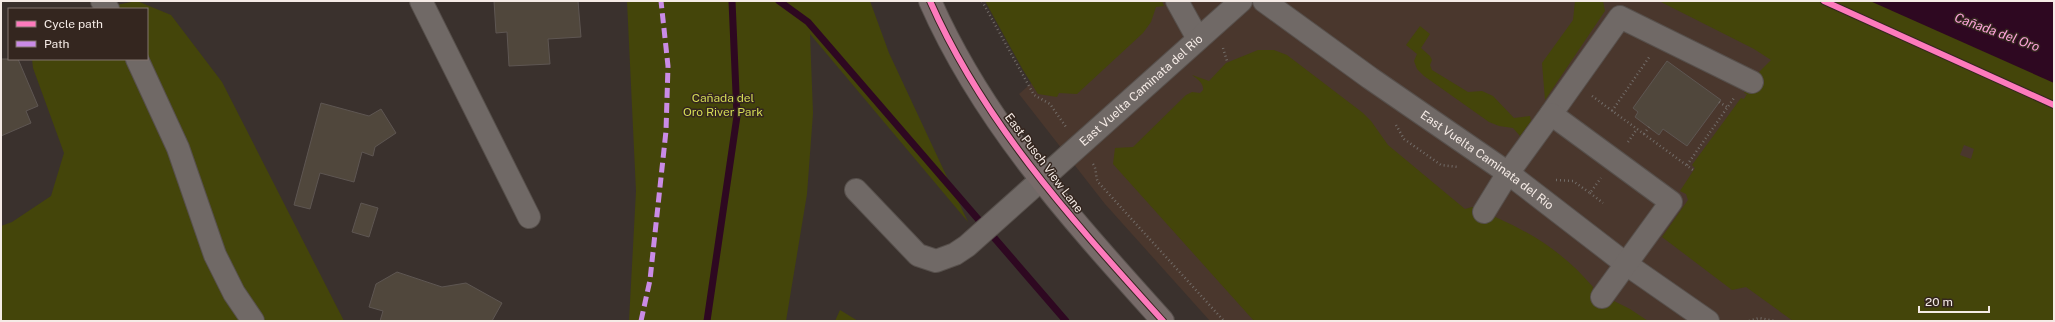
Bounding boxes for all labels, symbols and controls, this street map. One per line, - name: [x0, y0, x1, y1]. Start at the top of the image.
- legend: [8, 8, 148, 60]
- water label: Cañada del Oro: [1952, 10, 2042, 54]
- text: Cycle path: [44, 17, 103, 31]
- street label: East Vuelta Caminata del Rio: [1077, 32, 1206, 149]
- text: Path: [44, 37, 70, 51]
- park label: Cañada del Oro River Park: [683, 91, 763, 119]
- street label: East Vuelta Caminata del Rio: [1418, 108, 1557, 213]
- street label: East Pusch View Lane: [1002, 110, 1086, 216]
- scale bar: [1919, 288, 1989, 314]
- text: 20 m: [1925, 295, 1953, 309]

